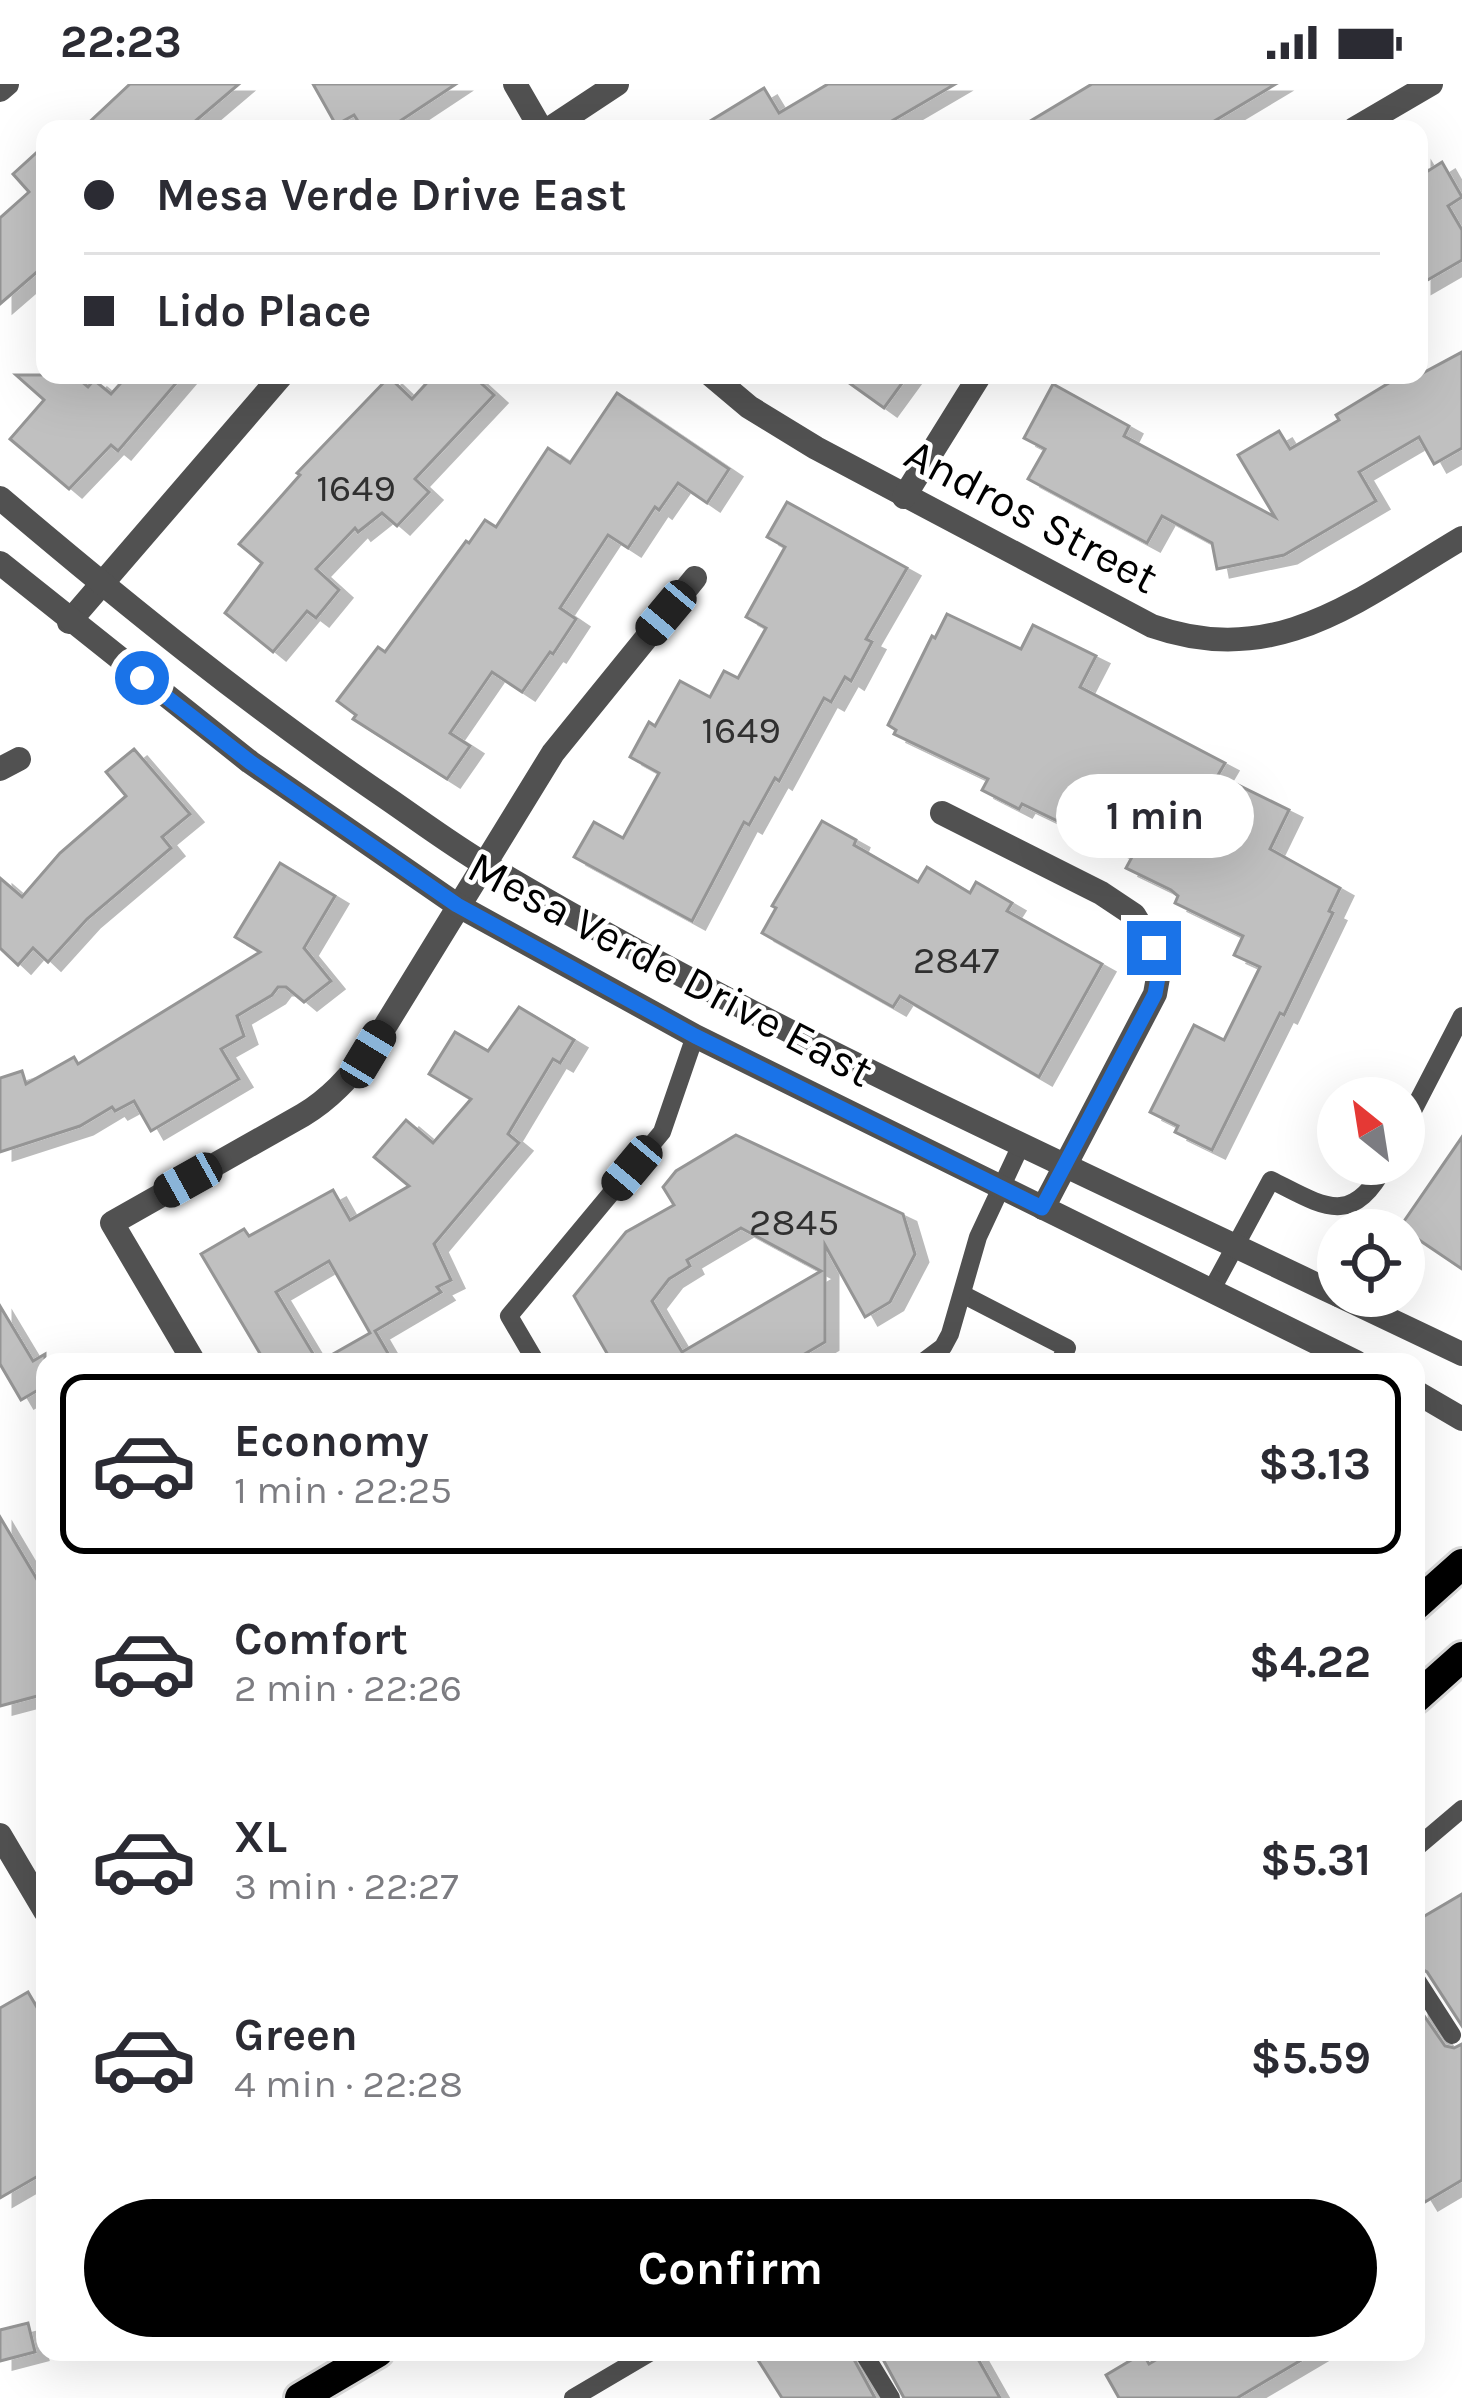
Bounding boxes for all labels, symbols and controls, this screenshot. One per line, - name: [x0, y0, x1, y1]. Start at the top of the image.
- text: 22:23: [60, 16, 182, 68]
- text: Mesa Verde Drive East: [156, 169, 626, 221]
- text: Lido Place: [156, 285, 371, 337]
- street label: Andros Street: [896, 428, 1167, 604]
- house number: 1649: [316, 465, 396, 511]
- car: [629, 574, 703, 652]
- route start: [115, 651, 169, 705]
- house number: 1649: [701, 707, 781, 753]
- callout: 1 min: [1055, 774, 1253, 858]
- text: 1 min: [1106, 793, 1204, 839]
- street label: Mesa Verde Drive East: [459, 840, 882, 1098]
- route end: [1127, 921, 1181, 975]
- house number: 2847: [913, 937, 999, 983]
- car: [334, 1014, 402, 1094]
- north arrow: [1317, 1077, 1425, 1185]
- map controls: [1317, 1077, 1425, 1317]
- car: [595, 1129, 669, 1207]
- car: [148, 1147, 228, 1213]
- house number: 2845: [749, 1199, 839, 1245]
- button: locate: [1317, 1209, 1425, 1317]
- icon: car: [90, 1410, 198, 1518]
- text: Economy: [234, 1415, 429, 1467]
- text: $3.13: [1258, 1438, 1371, 1490]
- text: 1 min · 22:25: [234, 1467, 452, 1513]
- icon: car: [90, 1608, 198, 1716]
- text: Comfort: [234, 1613, 408, 1665]
- text: $4.22: [1249, 1636, 1371, 1688]
- text: 2 min · 22:26: [234, 1665, 462, 1711]
- icon: car: [90, 1806, 198, 1914]
- text: XL: [234, 1811, 287, 1863]
- text: $5.31: [1260, 1834, 1371, 1886]
- text: 3 min · 22:27: [234, 1863, 459, 1909]
- icon: car: [90, 2004, 198, 2112]
- text: Green: [234, 2009, 358, 2061]
- text: $5.59: [1250, 2032, 1371, 2084]
- text: 4 min · 22:28: [234, 2061, 463, 2107]
- button: Confirm: [84, 2199, 1377, 2337]

